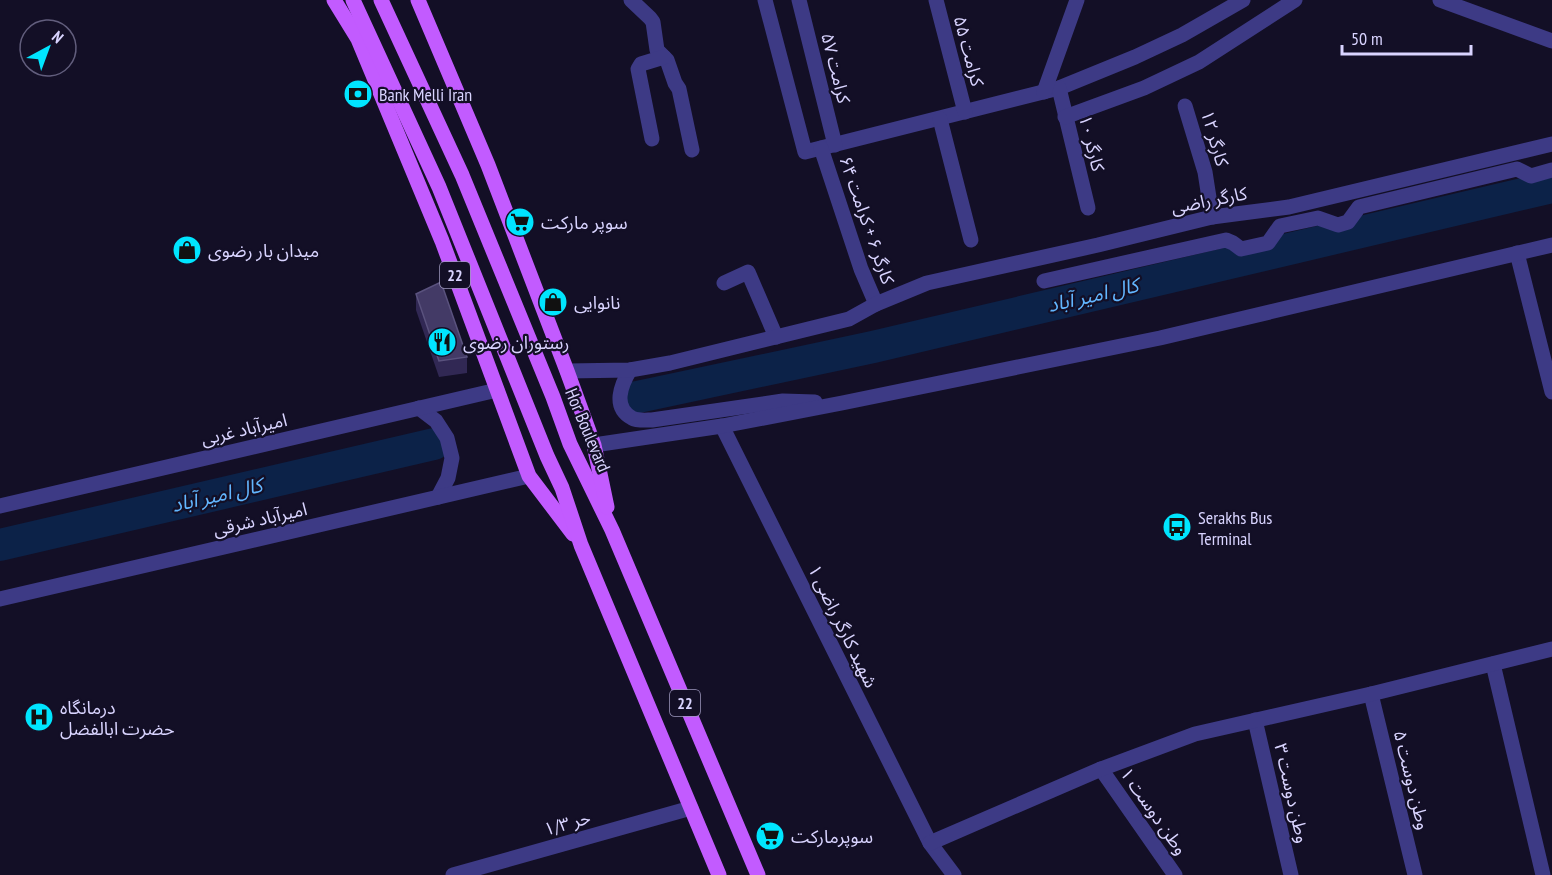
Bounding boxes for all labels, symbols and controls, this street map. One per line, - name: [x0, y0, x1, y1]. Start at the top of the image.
- street label: کرامت ۵۵: [949, 13, 990, 89]
- north arrow: [18, 18, 78, 78]
- scale bar: [1342, 18, 1471, 56]
- text: N: [48, 26, 68, 47]
- text: 50 m: [1351, 27, 1383, 50]
- street label: کرامت ۵۷: [816, 30, 856, 106]
- bank icon: Bank Melli Iran: [342, 78, 374, 110]
- place label: Bank Melli Iran: [379, 83, 472, 106]
- street label: کارگر ۱۲: [1196, 107, 1234, 169]
- street label: کارگر ۱۰: [1074, 112, 1110, 174]
- street label: کارگر ۶ + کرامت ۶۴: [834, 153, 900, 288]
- street label: کارگر راضی: [1169, 181, 1249, 219]
- supermarket icon: سوپر مارکت: [504, 206, 536, 238]
- place label: سوپر مارکت: [541, 211, 628, 234]
- shop icon: میدان بار رضوی: [171, 234, 203, 266]
- place label: میدان بار رضوی: [208, 239, 319, 262]
- road number: 22: [440, 262, 470, 288]
- water label: کال امیر آباد: [1045, 271, 1145, 318]
- shop icon: نانوایی: [537, 286, 569, 318]
- place label: نانوایی: [574, 291, 620, 314]
- restaurant icon: رستوران رضوی: [426, 326, 458, 358]
- place label: رستوران رضوی: [463, 331, 569, 354]
- street label: Hor Boulevard: [560, 385, 616, 475]
- street label: امیرآباد غربی: [199, 408, 289, 450]
- water label: کال امیر آباد: [169, 471, 269, 518]
- street label: امیرآباد شرقی: [211, 497, 309, 541]
- place label: Serakhs Bus Terminal: [1198, 506, 1272, 550]
- bus stop icon: Serakhs Bus Terminal: [1161, 511, 1193, 543]
- street label: شهید کارگر راضی ۱: [803, 561, 883, 691]
- road number: 22: [670, 690, 700, 716]
- place label: درمانگاه حضرت ابالفضل: [60, 696, 175, 740]
- hospital icon: درمانگاه حضرت ابالفضل: [23, 701, 55, 733]
- street label: وطن دوست ۵: [1389, 728, 1435, 832]
- street label: وطن دوست ۳: [1269, 741, 1315, 845]
- street label: وطن دوست ۱: [1115, 763, 1193, 859]
- street label: حر ۱/۳: [541, 805, 593, 841]
- supermarket icon: سوپرمارکت: [754, 820, 786, 852]
- place label: سوپرمارکت: [791, 825, 873, 848]

